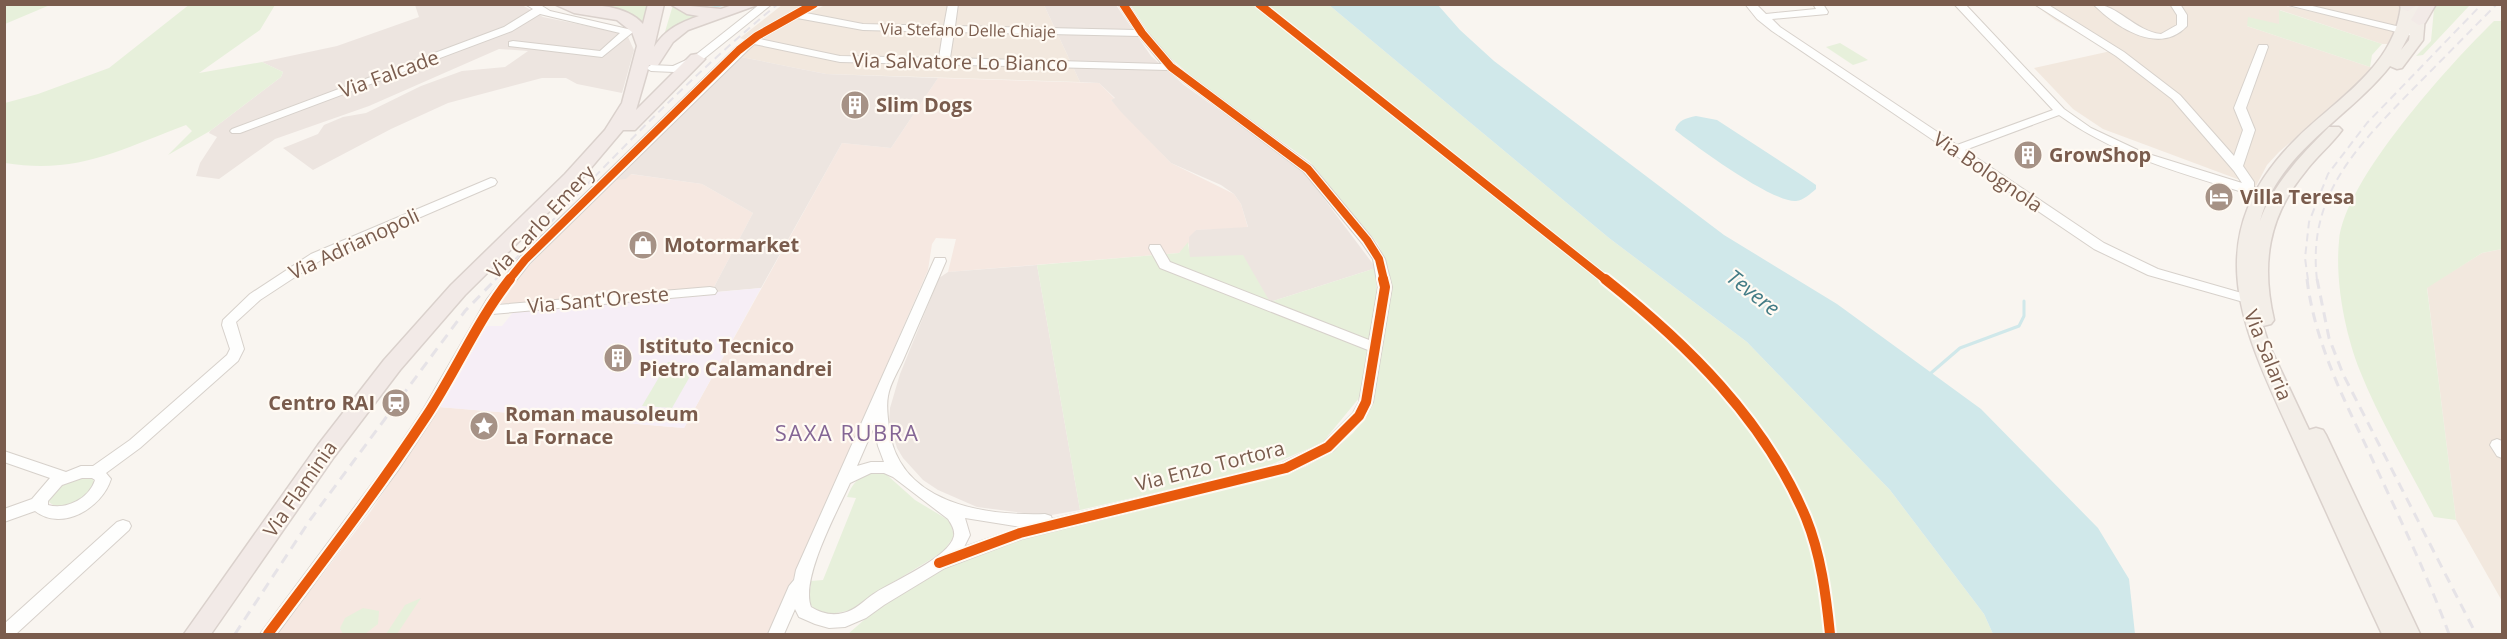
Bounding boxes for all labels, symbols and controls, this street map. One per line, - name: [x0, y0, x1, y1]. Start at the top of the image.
- street label: Via Stefano Delle Chiaje: [880, 17, 1056, 43]
- street label: Via Falcade: [335, 43, 442, 104]
- street label: Via Salvatore Lo Bianco: [852, 46, 1068, 77]
- building icon: Slim Dogs: [839, 89, 871, 121]
- place label: Slim Dogs: [876, 91, 973, 118]
- street label: Via Bolognola: [1928, 125, 2048, 218]
- building icon: GrowShop: [2012, 139, 2044, 171]
- place label: GrowShop: [2049, 141, 2151, 168]
- street label: Via Carlo Emery: [481, 158, 601, 284]
- hotel icon: Villa Teresa: [2203, 181, 2235, 213]
- place label: Villa Teresa: [2240, 183, 2355, 210]
- street label: Via Adrianopoli: [284, 201, 423, 286]
- shop icon: Motormarket: [627, 229, 659, 261]
- place label: Motormarket: [664, 231, 799, 258]
- water label: Tevere: [1721, 263, 1786, 322]
- street label: Via Sant'Oreste: [526, 280, 670, 319]
- street label: Via Salaria: [2238, 305, 2299, 404]
- place label: Istituto Tecnico Pietro Calamandrei: [639, 332, 832, 382]
- building icon: Istituto Tecnico Pietro Calamandrei: [602, 342, 634, 374]
- station icon: Centro RAI: [380, 387, 412, 419]
- place label: Centro RAI: [268, 389, 375, 416]
- place label: Roman mausoleum La Fornace: [505, 400, 699, 450]
- place icon: Roman mausoleum La Fornace: [468, 410, 500, 442]
- district label: SAXA RUBRA: [775, 417, 919, 447]
- street label: Via Enzo Tortora: [1132, 434, 1287, 497]
- street label: Via Flaminia: [256, 435, 343, 542]

